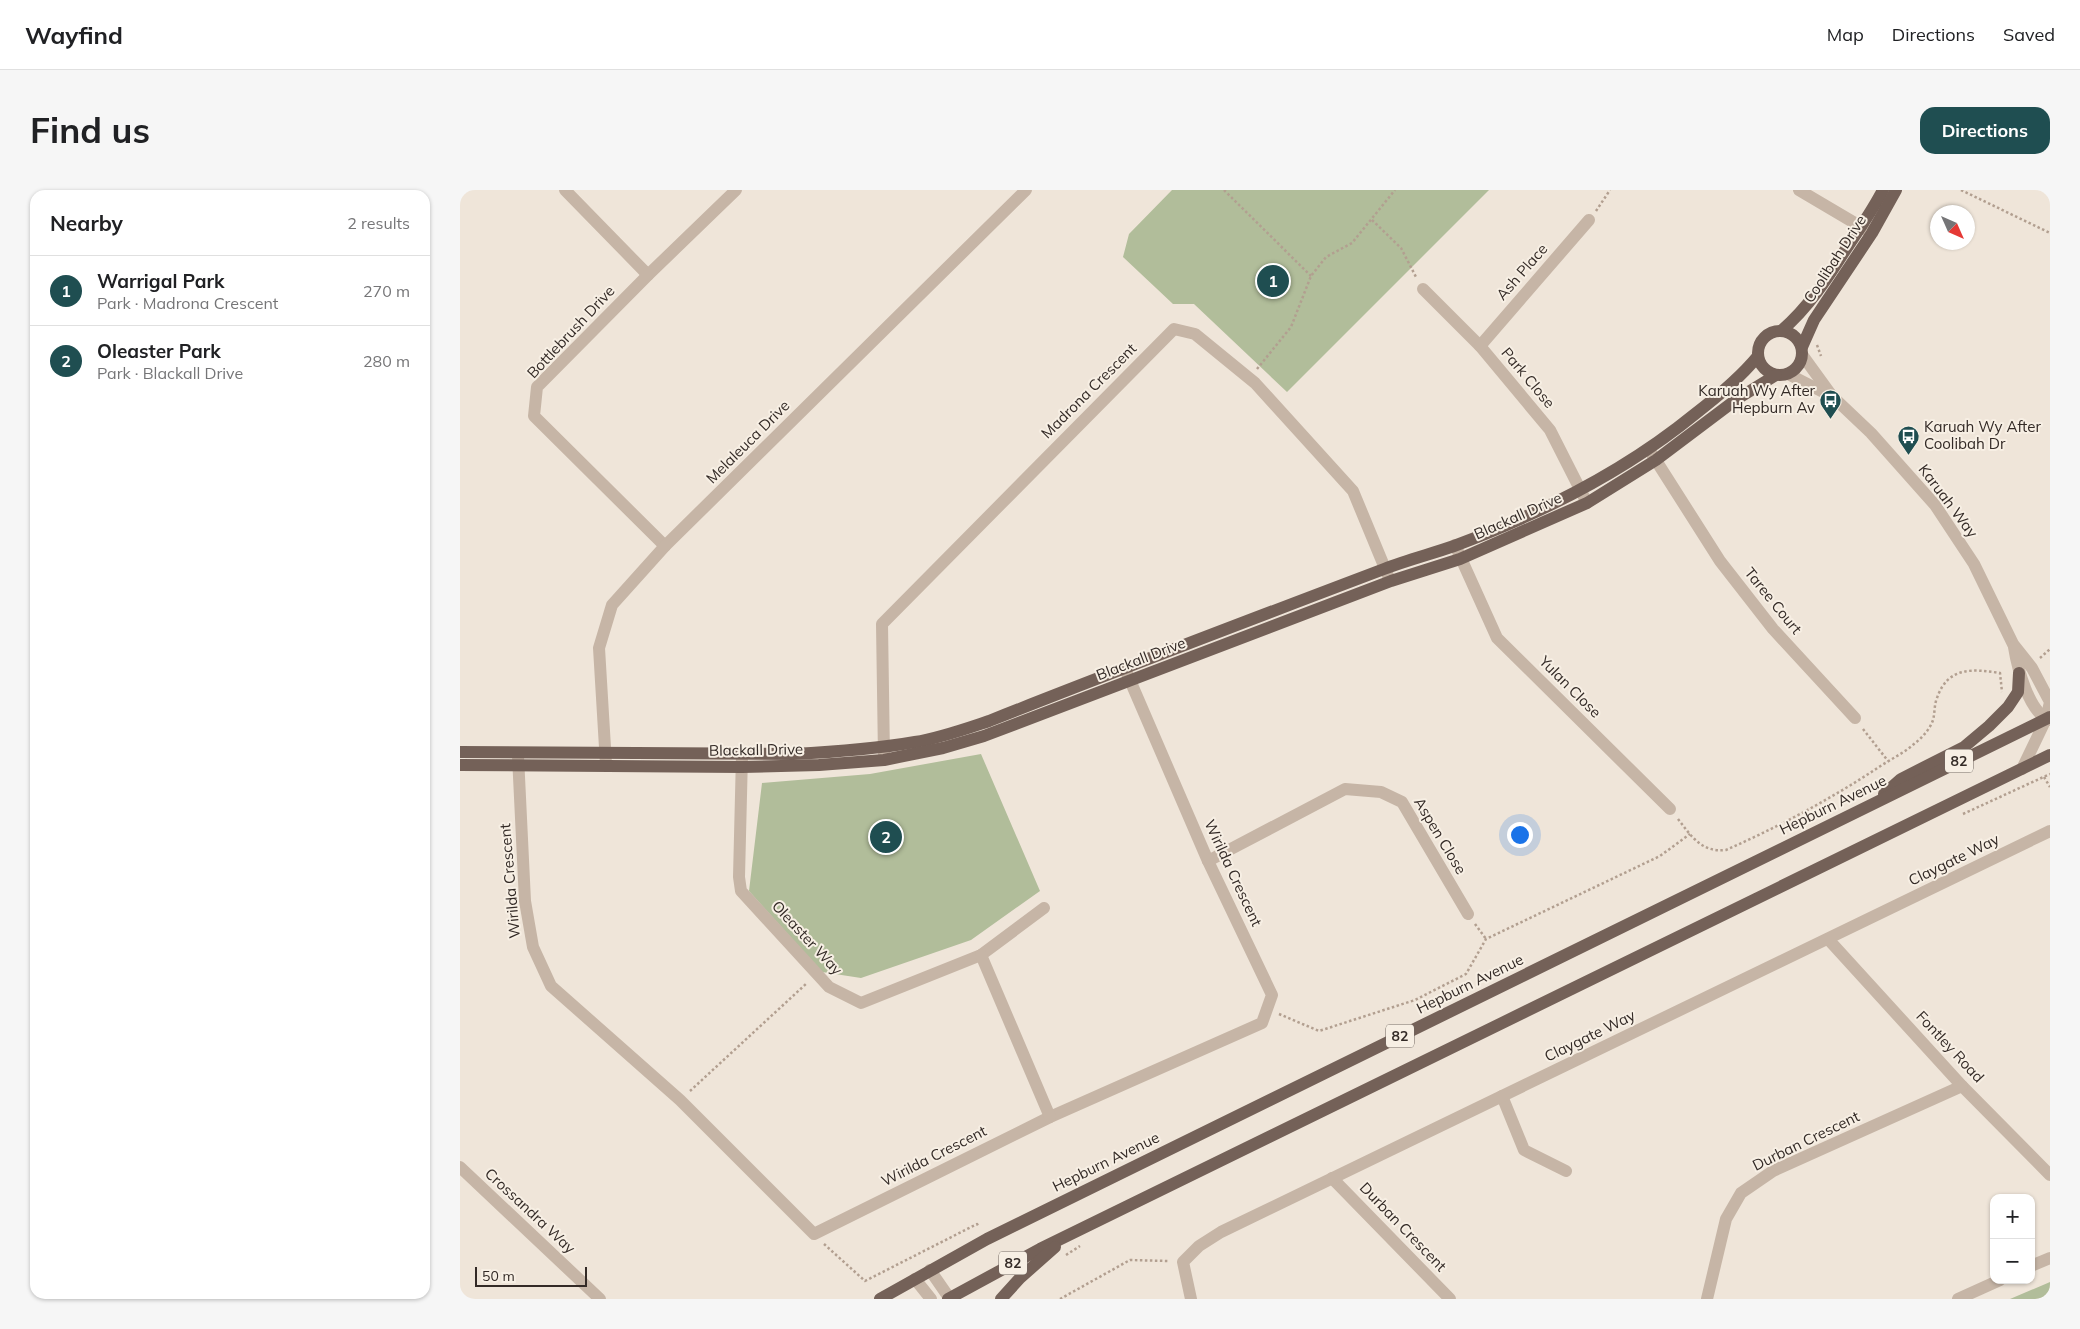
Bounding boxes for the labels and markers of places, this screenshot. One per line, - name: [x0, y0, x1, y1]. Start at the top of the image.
- pin: 1: [1257, 262, 1289, 300]
- place label: Karuah Wy After Hepburn Av: [1698, 381, 1816, 417]
- bus stop icon: Karuah Wy After Hepburn Av: [1819, 388, 1843, 419]
- place label: Karuah Wy After Coolibah Dr: [1924, 417, 2041, 453]
- bus stop icon: Karuah Wy After Coolibah Dr: [1896, 424, 1920, 455]
- pin: 2: [870, 818, 902, 856]

